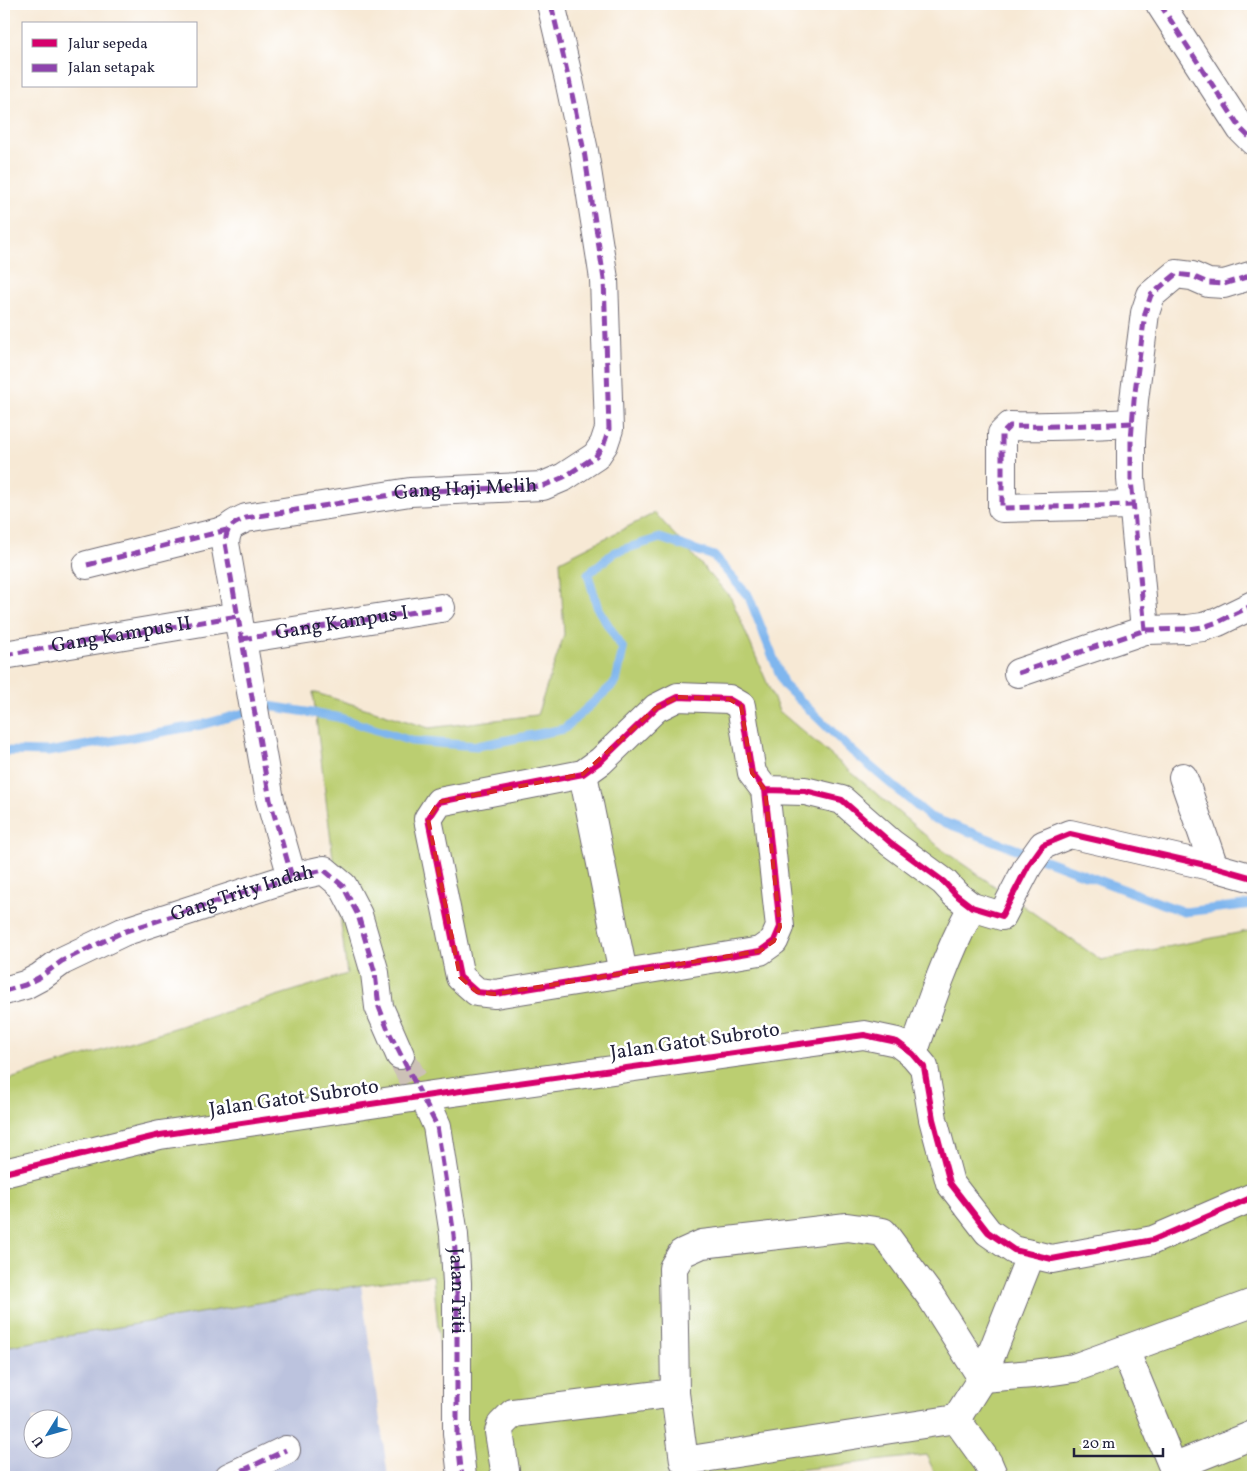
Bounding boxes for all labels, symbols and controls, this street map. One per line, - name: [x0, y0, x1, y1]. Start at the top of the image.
- legend: [22, 22, 198, 88]
- text: Jalur sepeda: [68, 34, 148, 55]
- text: Jalan setapak: [68, 58, 155, 79]
- street label: Gang Haji Melih: [392, 472, 538, 508]
- street label: Gang Kampus I: [273, 599, 410, 648]
- street label: Gang Kampus II: [49, 610, 193, 661]
- street label: Gang Trity Indah: [167, 859, 317, 930]
- street label: Jalan Gatot Subroto: [608, 1016, 782, 1068]
- street label: Jalan Gatot Subroto: [207, 1073, 381, 1125]
- street label: Jalan Triti: [441, 1247, 471, 1334]
- north arrow: [22, 1408, 72, 1458]
- scale bar: [1074, 1426, 1163, 1458]
- text: U: [28, 1431, 49, 1450]
- text: 20 m: [1082, 1434, 1115, 1455]

